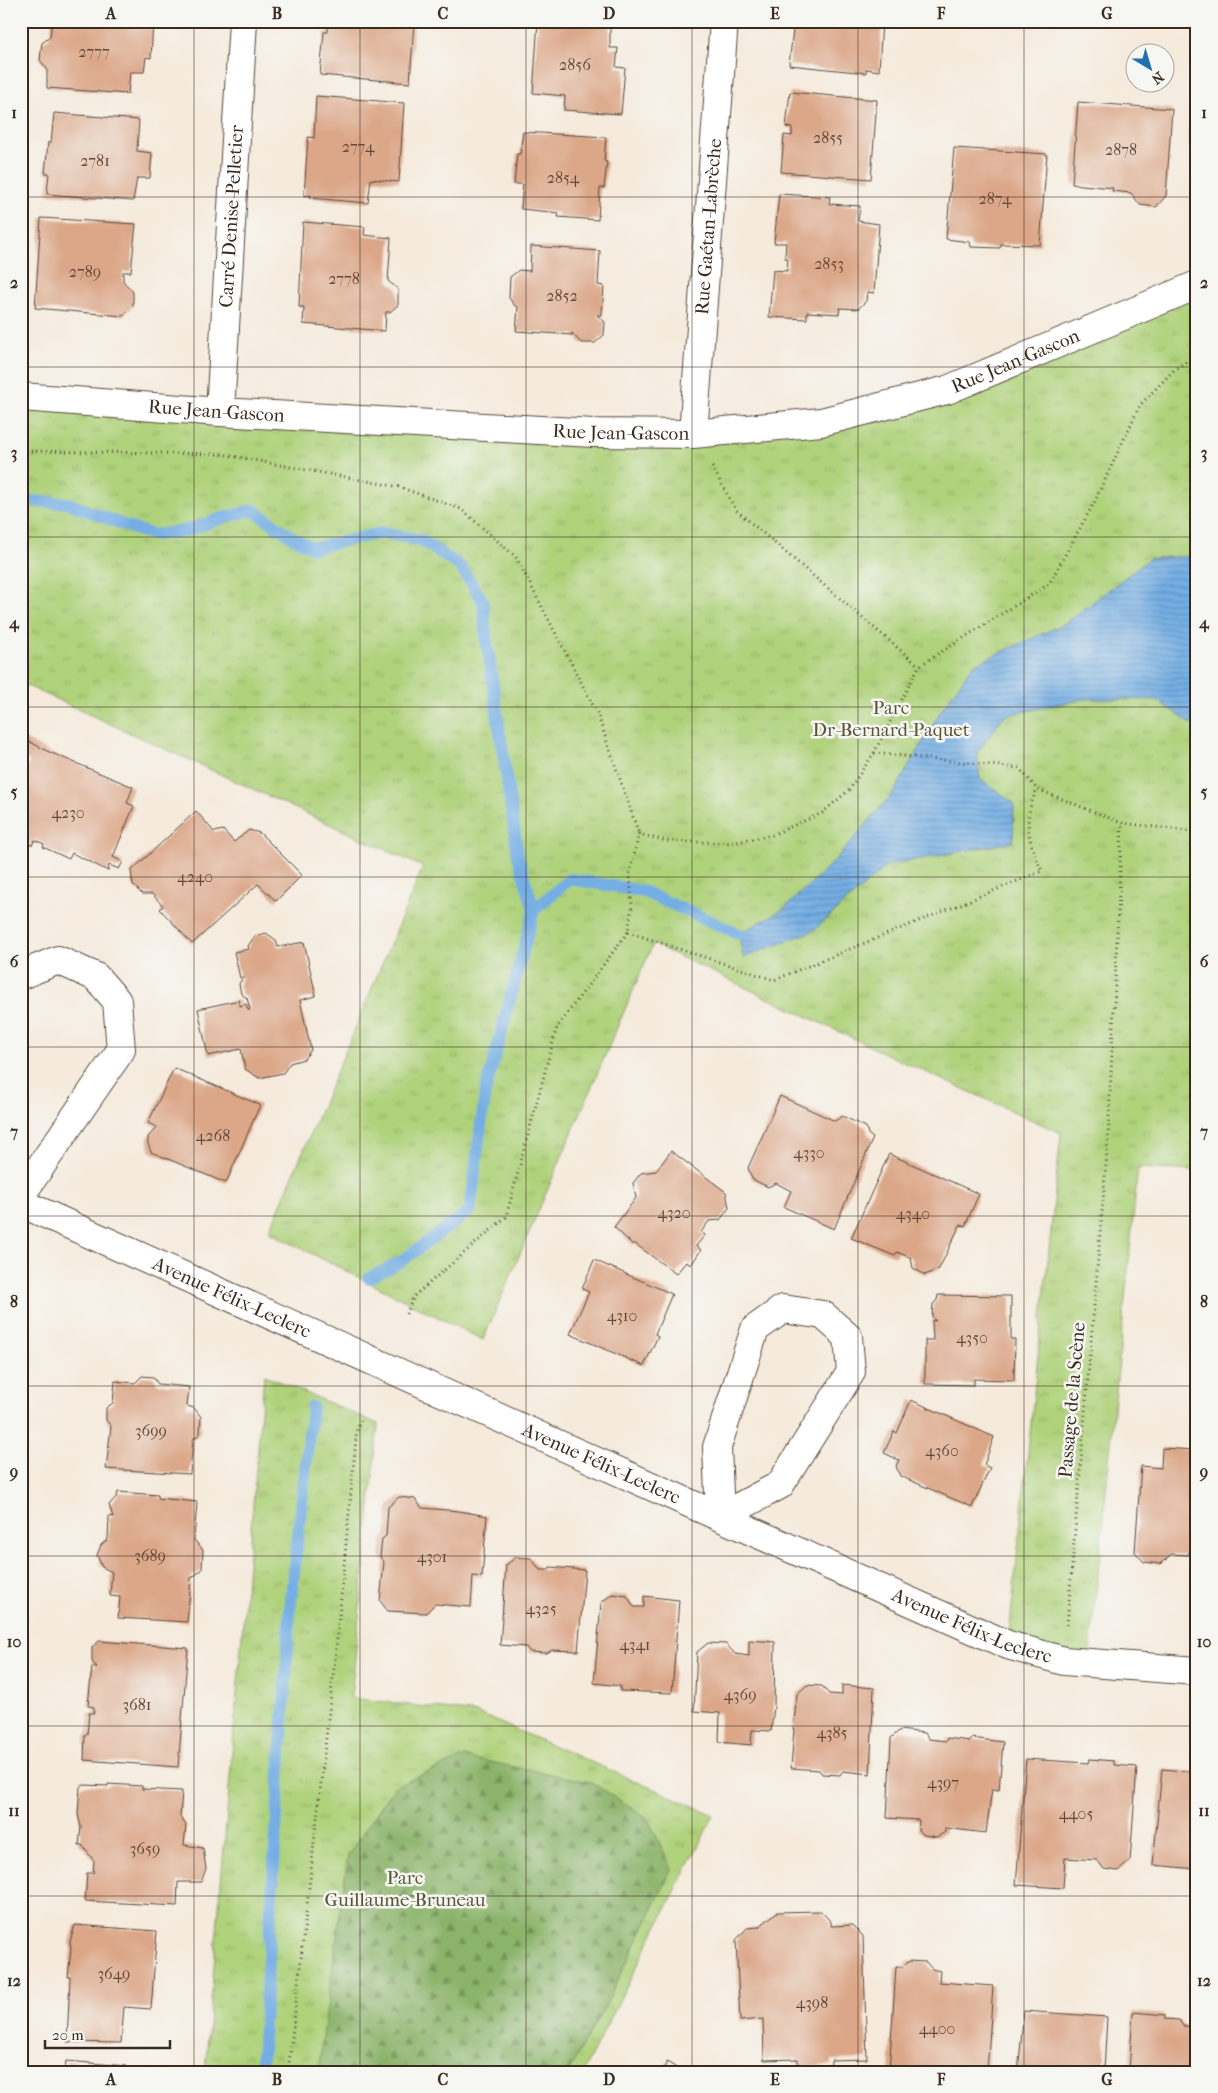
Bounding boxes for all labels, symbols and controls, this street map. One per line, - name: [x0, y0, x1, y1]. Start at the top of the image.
- text: A: [105, 4, 117, 23]
- text: B: [272, 4, 282, 23]
- text: C: [438, 4, 449, 23]
- text: D: [603, 4, 615, 23]
- text: E: [770, 4, 780, 23]
- text: F: [936, 4, 946, 23]
- text: G: [1101, 4, 1113, 23]
- house number: 2777: [78, 42, 110, 61]
- north arrow: [1126, 42, 1176, 92]
- house number: 2856: [559, 55, 591, 74]
- text: N: [1148, 68, 1167, 88]
- text: 1: [11, 103, 17, 122]
- text: 1: [1201, 103, 1207, 122]
- street label: Carré Denise-Pelletier: [215, 123, 248, 308]
- house number: 2855: [813, 128, 843, 147]
- house number: 2774: [342, 137, 375, 156]
- street label: Rue Gaétan-Labrèche: [691, 138, 726, 315]
- house number: 2878: [1105, 140, 1137, 159]
- house number: 2781: [80, 151, 110, 170]
- house number: 2854: [547, 168, 580, 187]
- house number: 2874: [979, 189, 1012, 208]
- house number: 2853: [814, 254, 844, 273]
- house number: 2789: [69, 262, 101, 281]
- house number: 2778: [328, 269, 360, 288]
- text: 2: [10, 273, 18, 292]
- text: 2: [1200, 273, 1208, 292]
- house number: 2852: [546, 286, 578, 305]
- street label: Rue Jean-Gascon: [948, 325, 1083, 398]
- street label: Rue Jean-Gascon: [147, 396, 285, 427]
- street label: Rue Jean-Gascon: [552, 420, 689, 445]
- text: 3: [11, 443, 17, 463]
- text: 3: [1201, 443, 1207, 463]
- text: 4: [8, 613, 20, 633]
- text: 4: [1198, 613, 1210, 633]
- park label: Parc Dr-Bernard-Paquet: [812, 697, 970, 741]
- text: 5: [11, 782, 18, 801]
- text: 5: [1201, 782, 1208, 801]
- house number: 4230: [51, 803, 85, 822]
- house number: 4240: [177, 867, 213, 886]
- text: 6: [10, 952, 19, 971]
- text: 6: [1200, 952, 1209, 971]
- text: 7: [9, 1122, 18, 1141]
- text: 7: [1199, 1122, 1208, 1141]
- house number: 4268: [196, 1126, 230, 1145]
- house number: 4330: [793, 1143, 825, 1162]
- house number: 4320: [657, 1203, 691, 1222]
- house number: 4340: [896, 1204, 930, 1223]
- street label: Avenue Félix-Leclerc: [148, 1252, 314, 1343]
- text: 8: [10, 1292, 18, 1311]
- text: 8: [1200, 1292, 1208, 1311]
- house number: 4310: [607, 1306, 637, 1325]
- street label: Passage de la Scène: [1054, 1321, 1090, 1479]
- house number: 4350: [956, 1328, 988, 1347]
- street label: Avenue Félix-Leclerc: [518, 1418, 684, 1509]
- house number: 3699: [135, 1421, 167, 1440]
- house number: 4360: [925, 1441, 959, 1460]
- text: 9: [9, 1462, 18, 1482]
- text: 9: [1199, 1462, 1208, 1482]
- house number: 3689: [134, 1546, 166, 1565]
- house number: 4301: [417, 1547, 447, 1566]
- street label: Avenue Félix-Leclerc: [888, 1583, 1054, 1668]
- house number: 4325: [525, 1599, 557, 1618]
- text: 10: [7, 1632, 21, 1651]
- text: 10: [1197, 1632, 1211, 1651]
- house number: 4341: [619, 1635, 651, 1654]
- house number: 4369: [723, 1685, 757, 1704]
- house number: 3681: [123, 1695, 151, 1714]
- house number: 4385: [817, 1723, 848, 1742]
- house number: 4397: [927, 1773, 959, 1792]
- text: 11: [8, 1801, 20, 1820]
- text: 11: [1198, 1801, 1210, 1820]
- house number: 4405: [1059, 1804, 1093, 1823]
- house number: 3659: [130, 1839, 160, 1858]
- park label: Parc Guillaume-Bruneau: [325, 1867, 486, 1911]
- house number: 3649: [97, 1964, 131, 1983]
- text: 12: [7, 1971, 21, 1990]
- text: 12: [1197, 1971, 1211, 1990]
- house number: 4398: [796, 1993, 828, 2012]
- scale bar: [45, 2018, 170, 2050]
- house number: 4400: [919, 2019, 955, 2038]
- text: 20 m: [52, 2026, 84, 2044]
- text: A: [105, 2070, 117, 2089]
- text: B: [272, 2070, 282, 2089]
- text: C: [438, 2070, 449, 2089]
- text: D: [603, 2070, 615, 2089]
- text: E: [770, 2070, 780, 2089]
- text: F: [936, 2070, 946, 2089]
- text: G: [1101, 2070, 1113, 2089]

